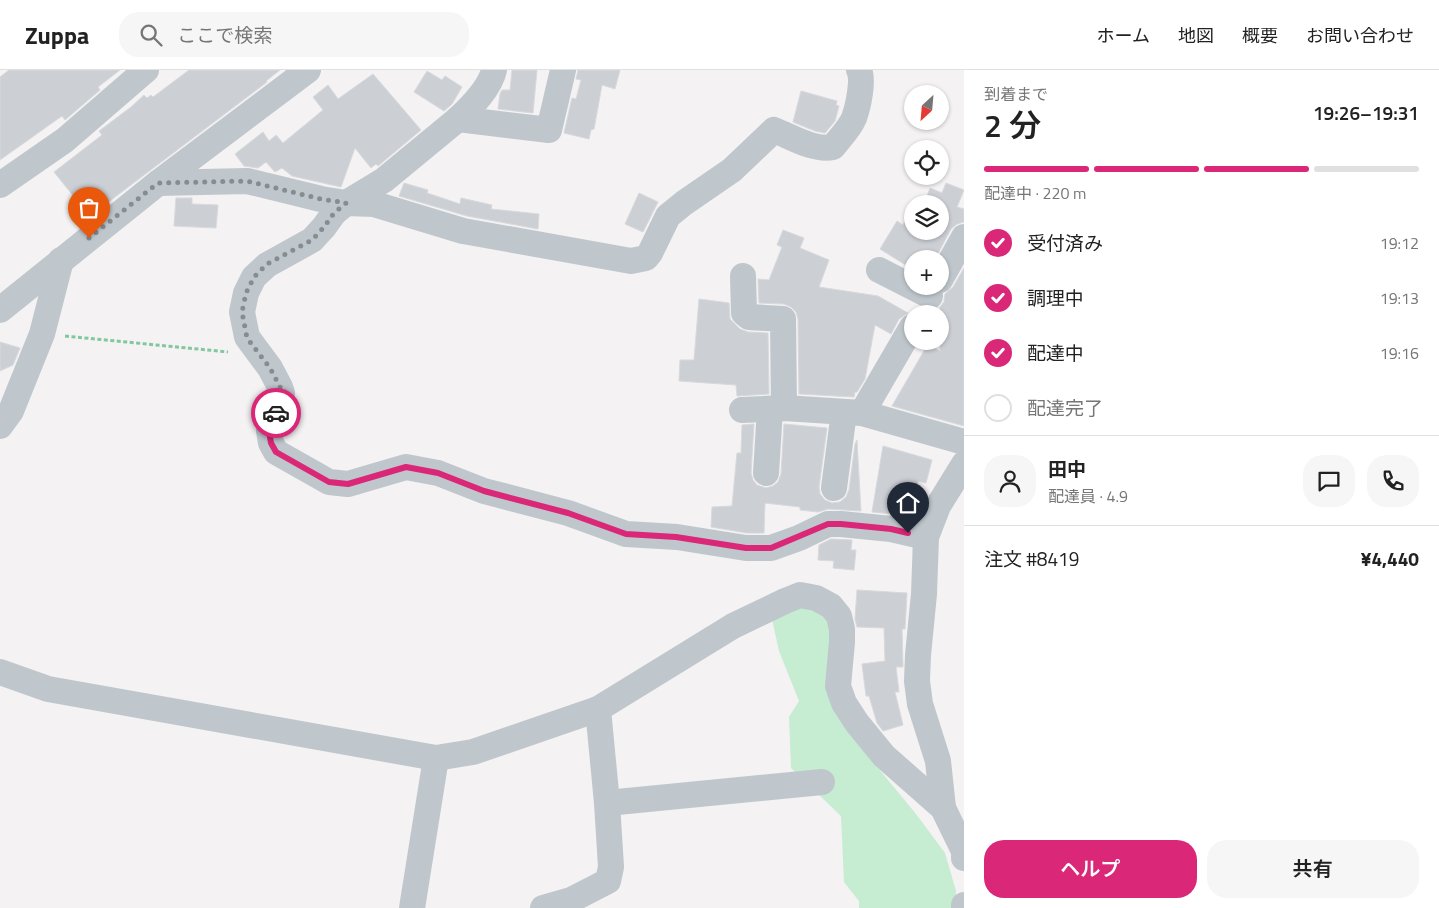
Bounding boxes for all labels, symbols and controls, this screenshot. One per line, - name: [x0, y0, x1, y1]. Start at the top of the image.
- search box: [119, 12, 469, 57]
- text: Zuppa: [25, 17, 89, 53]
- text: ここで検索: [177, 20, 272, 49]
- icon: search: [137, 21, 165, 49]
- text: ホーム: [1097, 22, 1150, 49]
- text: 地図: [1178, 22, 1214, 49]
- text: 概要: [1242, 22, 1278, 49]
- text: お問い合わせ: [1306, 22, 1414, 49]
- text: 到着まで: [984, 82, 1048, 106]
- north arrow: [904, 85, 949, 130]
- map controls: [904, 85, 949, 350]
- text: 19:26–19:31: [1313, 98, 1419, 127]
- text: 2 分: [984, 101, 1041, 149]
- button: locate: [904, 140, 949, 185]
- text: 配達中 · 220 m: [984, 181, 1086, 205]
- pin: [68, 187, 110, 238]
- icon: bag: [75, 194, 103, 222]
- button: layers: [904, 195, 949, 240]
- text: 受付済み: [1027, 228, 1103, 257]
- icon: check: [984, 229, 1012, 257]
- text: 19:12: [1380, 231, 1419, 255]
- button: +: [904, 250, 949, 295]
- text: 調理中: [1027, 283, 1084, 312]
- icon: check: [984, 284, 1012, 312]
- text: 19:13: [1380, 286, 1419, 310]
- button: −: [904, 305, 949, 350]
- text: 配達中: [1027, 338, 1084, 367]
- icon: check: [984, 339, 1012, 367]
- text: 19:16: [1380, 341, 1419, 365]
- courier: [251, 388, 301, 438]
- text: 配達完了: [1027, 393, 1103, 422]
- icon: car: [262, 399, 290, 427]
- text: 田中: [1048, 454, 1086, 483]
- button: person: [984, 455, 1036, 507]
- button: chat: [1303, 455, 1355, 507]
- button: phone: [1367, 455, 1419, 507]
- pin: [887, 482, 929, 533]
- text: 配達員 · 4.9: [1048, 484, 1128, 508]
- icon: home: [894, 489, 922, 517]
- text: 注文 #8419: [984, 544, 1079, 573]
- text: ¥4,440: [1361, 544, 1419, 573]
- button: ヘルプ: [984, 840, 1197, 898]
- button: 共有: [1207, 840, 1419, 898]

